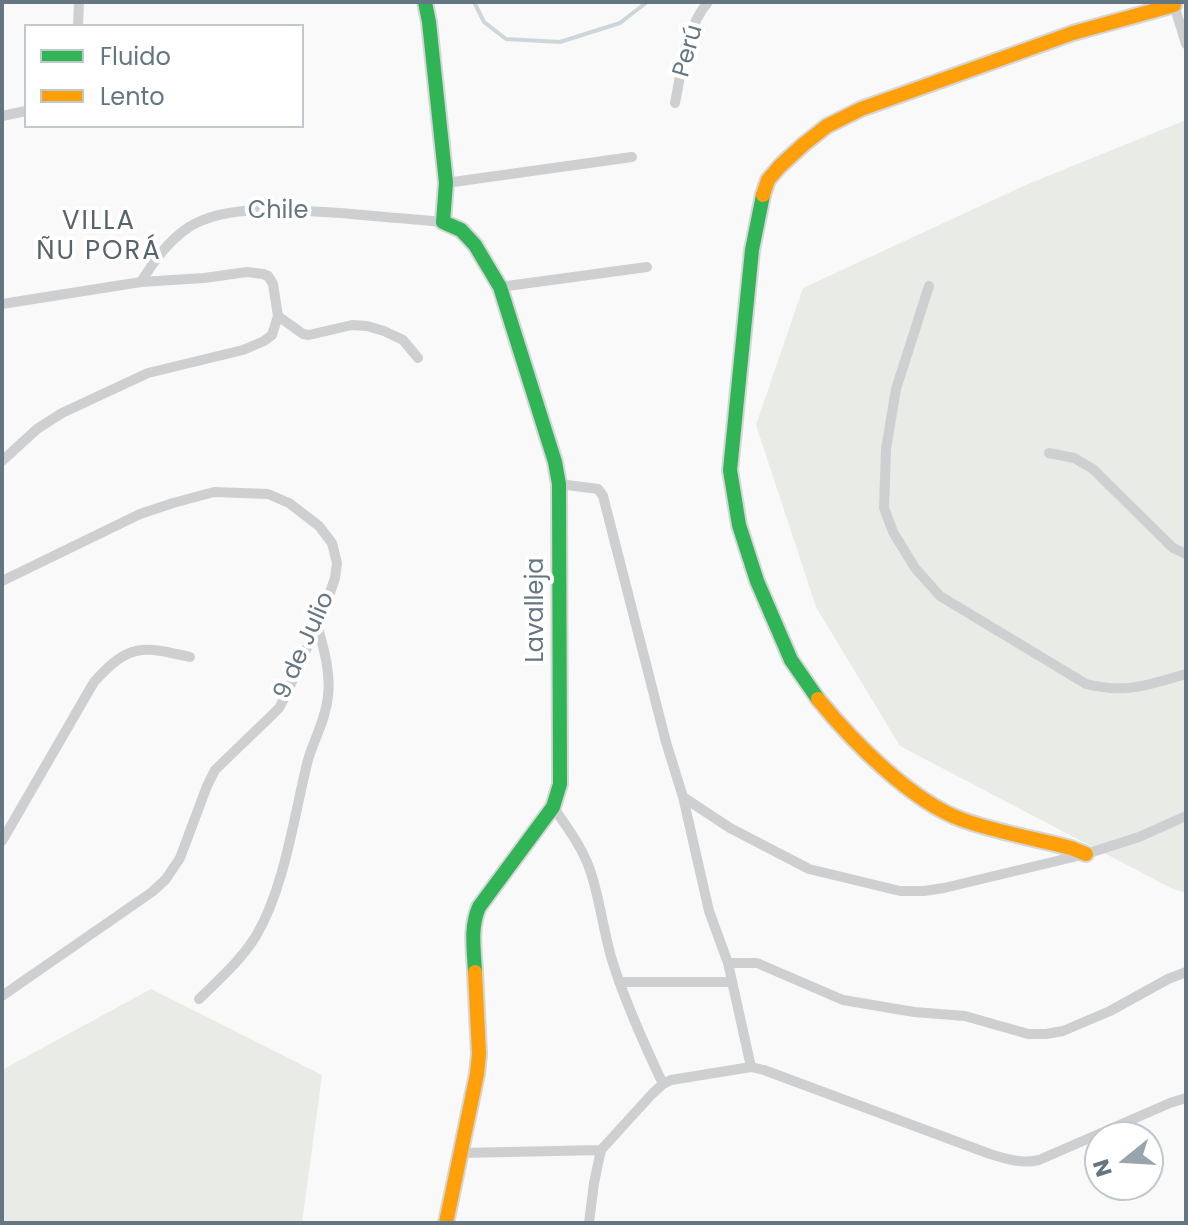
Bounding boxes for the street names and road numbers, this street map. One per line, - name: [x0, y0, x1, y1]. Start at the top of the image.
- street label: Perú: [668, 22, 710, 80]
- street label: Chile: [248, 198, 308, 226]
- street label: Lavalleja: [523, 557, 551, 663]
- street label: 9 de Julio: [269, 588, 341, 704]

